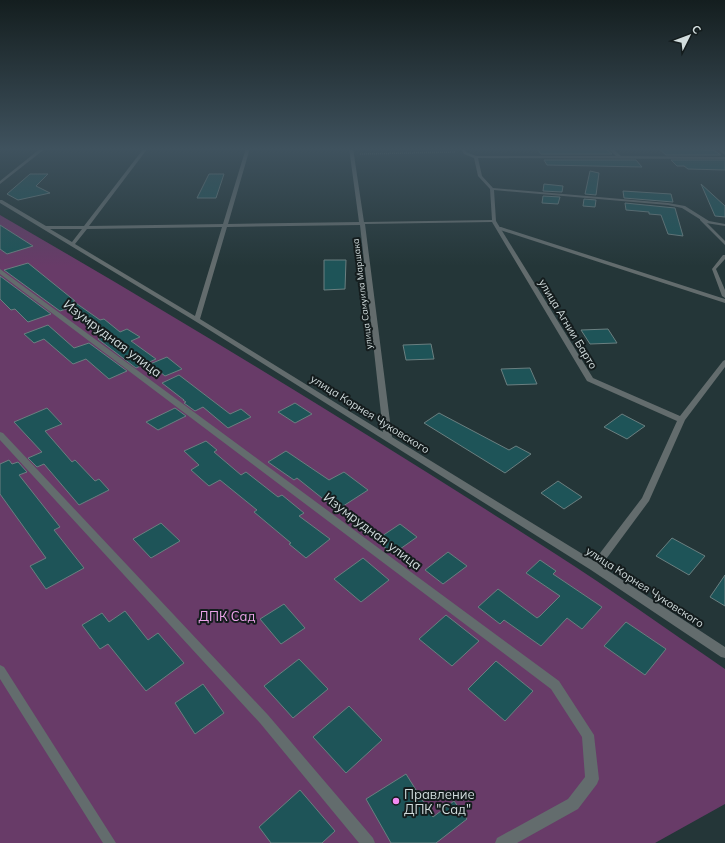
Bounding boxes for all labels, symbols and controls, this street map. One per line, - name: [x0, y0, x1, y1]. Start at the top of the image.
- north arrow: [669, 16, 709, 56]
- text: С: [689, 22, 704, 37]
- street label: улица Самуила Маршака: [350, 238, 375, 350]
- street label: улица Агнии Барто: [536, 276, 600, 372]
- street label: Изумрудная улица: [61, 296, 165, 380]
- street label: улица Корнея Чуковского: [308, 372, 432, 456]
- street label: Изумрудная улица: [321, 489, 425, 573]
- street label: улица Корнея Чуковского: [583, 544, 707, 630]
- park label: ДПК Сад: [199, 608, 256, 624]
- place label: Правление ДПК "Сад": [404, 786, 475, 817]
- marker: Правление ДПК "Сад": [391, 796, 401, 806]

